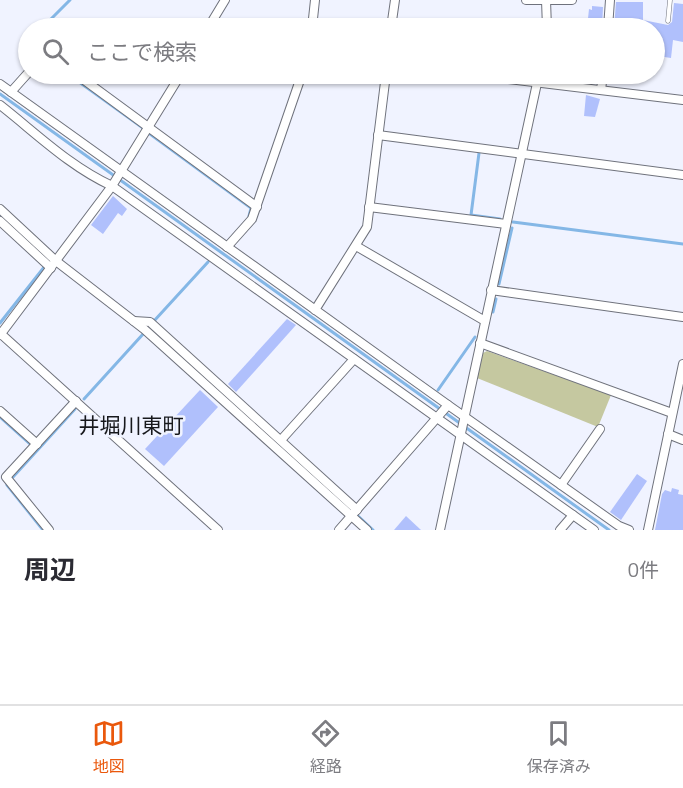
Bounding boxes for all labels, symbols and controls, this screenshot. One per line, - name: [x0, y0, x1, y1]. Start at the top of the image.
- search box: [18, 18, 665, 84]
- icon: search: [39, 35, 72, 68]
- text: ここで検索: [87, 35, 197, 69]
- district label: 井堀川東町: [79, 409, 184, 441]
- text: 周辺: [24, 550, 76, 589]
- text: 0件: [628, 554, 659, 585]
- tab: 地図: [92, 717, 125, 778]
- tab: 経路: [309, 717, 342, 778]
- tab: 保存済み: [527, 717, 591, 778]

